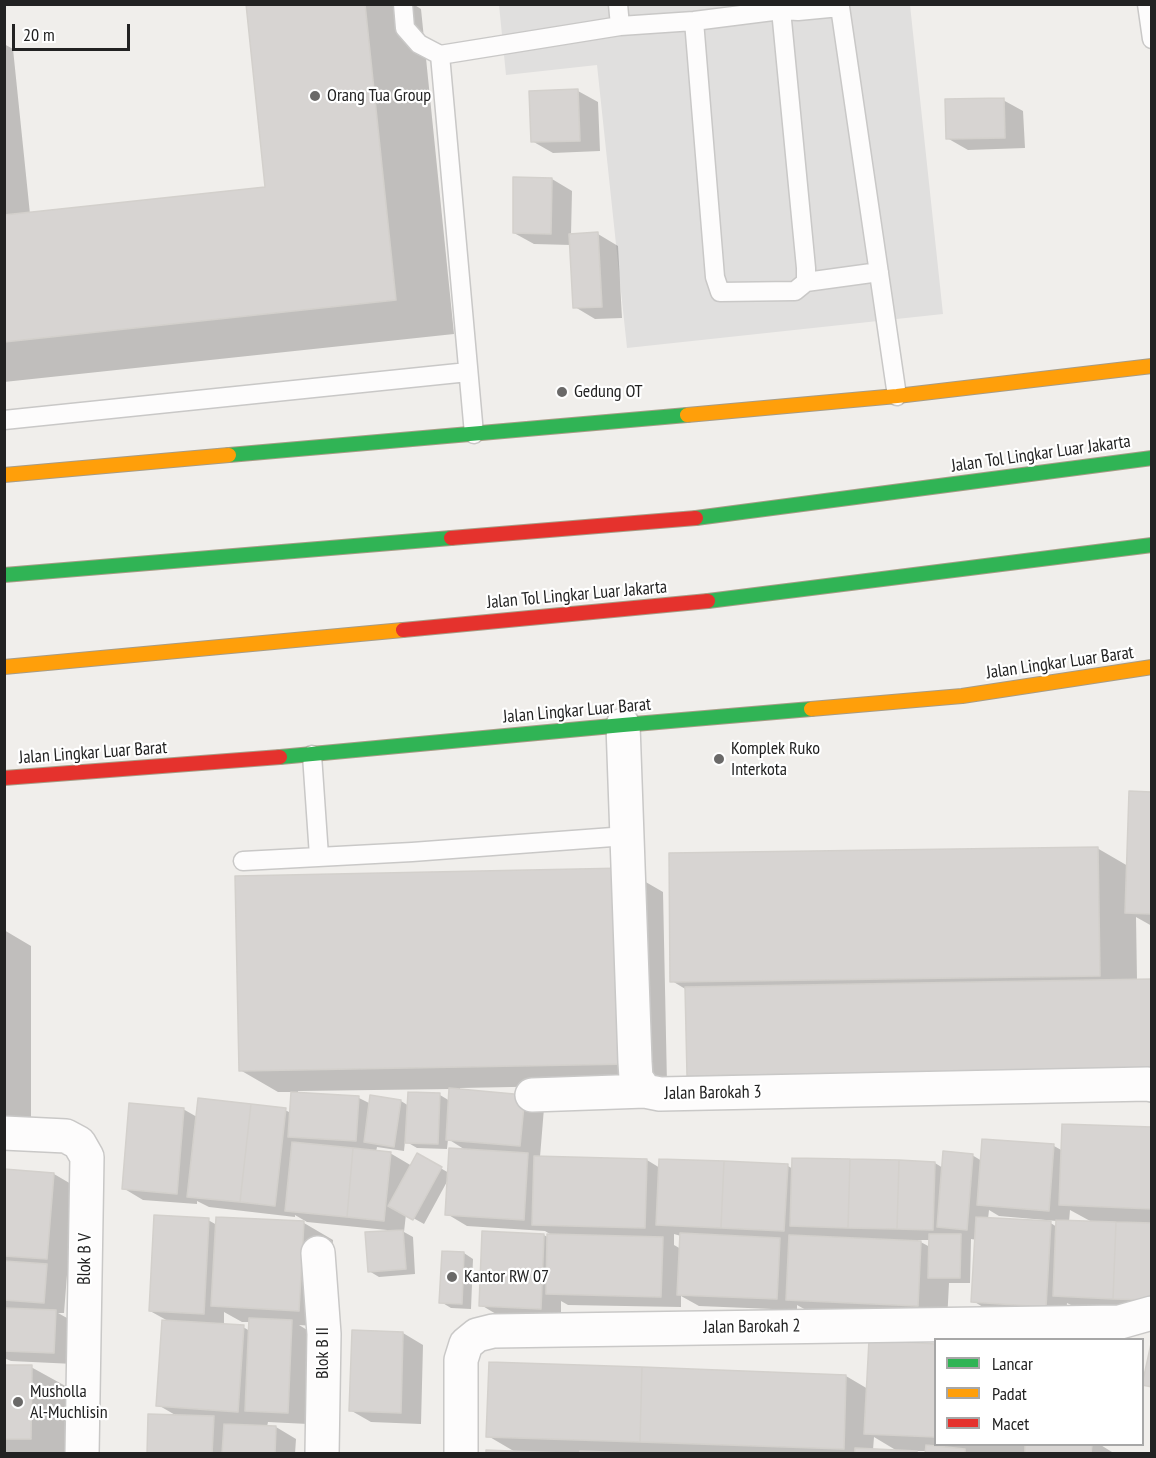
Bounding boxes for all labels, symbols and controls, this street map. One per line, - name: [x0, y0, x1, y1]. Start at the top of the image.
- scale bar: [15, 12, 134, 50]
- text: 20 m: [23, 23, 55, 46]
- place label: Orang Tua Group: [327, 85, 431, 107]
- marker: Orang Tua Group: [308, 89, 322, 103]
- place label: Gedung OT: [574, 381, 643, 403]
- marker: Gedung OT: [555, 385, 569, 399]
- street label: Jalan Tol Lingkar Luar Jakarta: [950, 431, 1132, 477]
- street label: Jalan Tol Lingkar Luar Jakarta: [486, 576, 668, 614]
- street label: Jalan Lingkar Luar Barat: [985, 642, 1135, 684]
- street label: Jalan Lingkar Luar Barat: [502, 694, 652, 728]
- street label: Jalan Lingkar Luar Barat: [18, 737, 168, 769]
- place label: Komplek Ruko Interkota: [731, 738, 820, 780]
- marker: Komplek Ruko Interkota: [712, 752, 726, 766]
- street label: Jalan Barokah 3: [664, 1081, 762, 1105]
- street label: Blok B V: [74, 1233, 96, 1285]
- place label: Kantor RW 07: [464, 1266, 549, 1288]
- marker: Kantor RW 07: [445, 1270, 459, 1284]
- street label: Jalan Barokah 2: [703, 1315, 801, 1339]
- street label: Blok B II: [312, 1327, 334, 1379]
- legend: [934, 1338, 1144, 1446]
- text: Lancar: [992, 1352, 1033, 1375]
- place label: Musholla Al-Muchlisin: [30, 1381, 108, 1424]
- text: Padat: [992, 1382, 1027, 1405]
- marker: Musholla Al-Muchlisin: [11, 1395, 25, 1409]
- text: Macet: [992, 1412, 1029, 1435]

